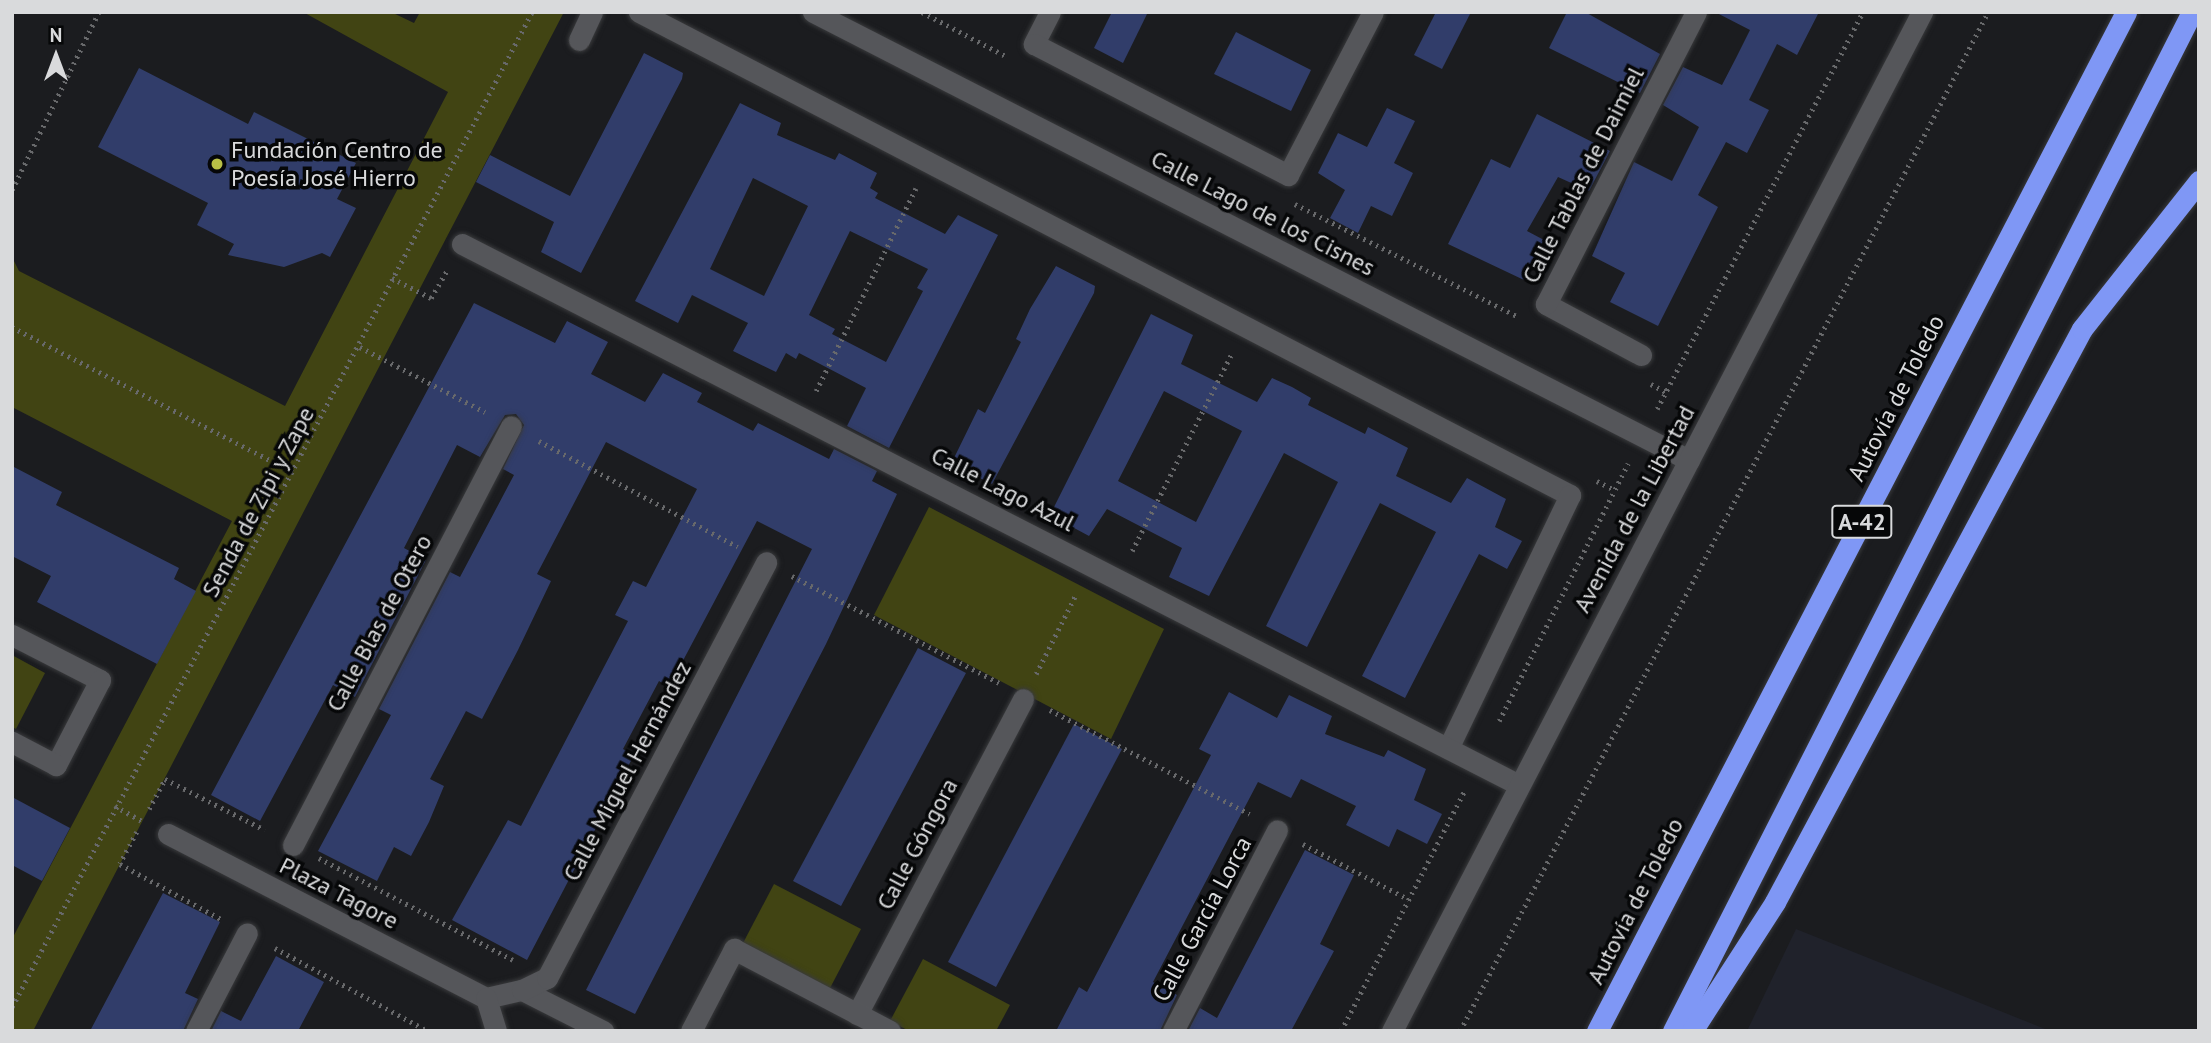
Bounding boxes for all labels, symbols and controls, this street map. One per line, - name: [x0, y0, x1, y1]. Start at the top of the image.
- north arrow: [21, 21, 91, 91]
- text: N: [50, 23, 62, 47]
- street label: Calle Tablas de Daimiel: [1516, 62, 1650, 288]
- place label: Fundación Centro de Poesía José Hierro: [231, 136, 443, 192]
- street label: Calle Lago de los Cisnes: [1146, 144, 1380, 282]
- marker: Fundación Centro de Poesía José Hierro: [209, 156, 225, 172]
- street label: Autovía de Toledo: [1842, 310, 1950, 486]
- street label: Senda de Zipi y Zape: [195, 401, 321, 603]
- street label: Avenida de la Libertad: [1567, 401, 1701, 617]
- street label: Calle Lago Azul: [926, 440, 1080, 538]
- road number: A-42: [1830, 502, 1894, 542]
- street label: Calle Blas de Otero: [320, 530, 438, 716]
- street label: Calle Miguel Hernández: [557, 656, 697, 886]
- street label: Calle Góngora: [870, 774, 964, 914]
- street label: Autovía de Toledo: [1581, 813, 1689, 989]
- street label: Calle García Lorca: [1146, 832, 1258, 1006]
- street label: Plaza Tagore: [274, 851, 404, 935]

